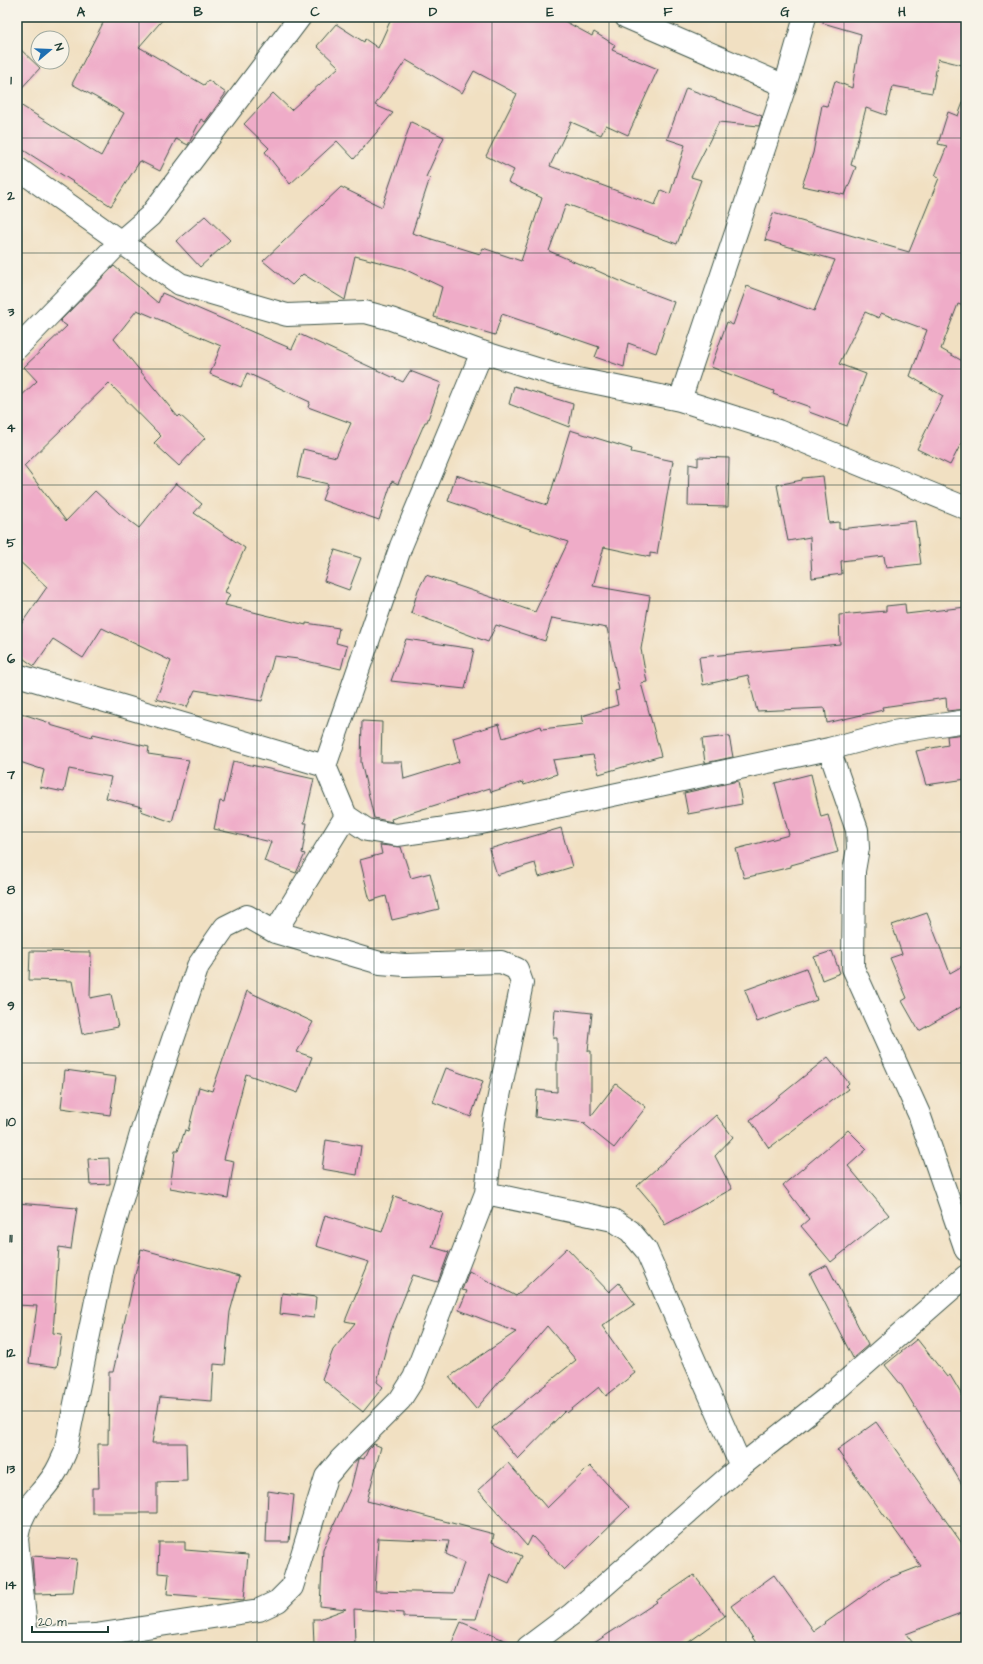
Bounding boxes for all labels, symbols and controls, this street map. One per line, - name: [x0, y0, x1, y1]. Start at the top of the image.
- text: A: [77, 3, 86, 21]
- text: B: [193, 3, 203, 21]
- text: C: [310, 3, 320, 21]
- text: D: [429, 3, 438, 21]
- text: E: [546, 3, 554, 21]
- text: F: [663, 3, 673, 21]
- text: G: [780, 3, 790, 21]
- text: H: [898, 3, 906, 21]
- north arrow: [30, 30, 70, 70]
- text: N: [51, 41, 67, 53]
- text: 1: [10, 71, 12, 89]
- text: 2: [6, 187, 15, 205]
- text: 3: [7, 303, 15, 321]
- text: 4: [7, 419, 16, 437]
- text: 5: [6, 534, 16, 552]
- text: 6: [7, 650, 16, 668]
- text: 7: [6, 766, 16, 784]
- text: 8: [7, 881, 16, 899]
- text: 9: [7, 997, 15, 1015]
- text: 10: [6, 1113, 17, 1131]
- text: 11: [9, 1229, 13, 1247]
- text: 12: [6, 1344, 16, 1362]
- text: 13: [7, 1460, 16, 1478]
- text: 14: [6, 1576, 16, 1594]
- scale bar: [32, 1608, 108, 1634]
- text: 20 m: [38, 1614, 67, 1631]

